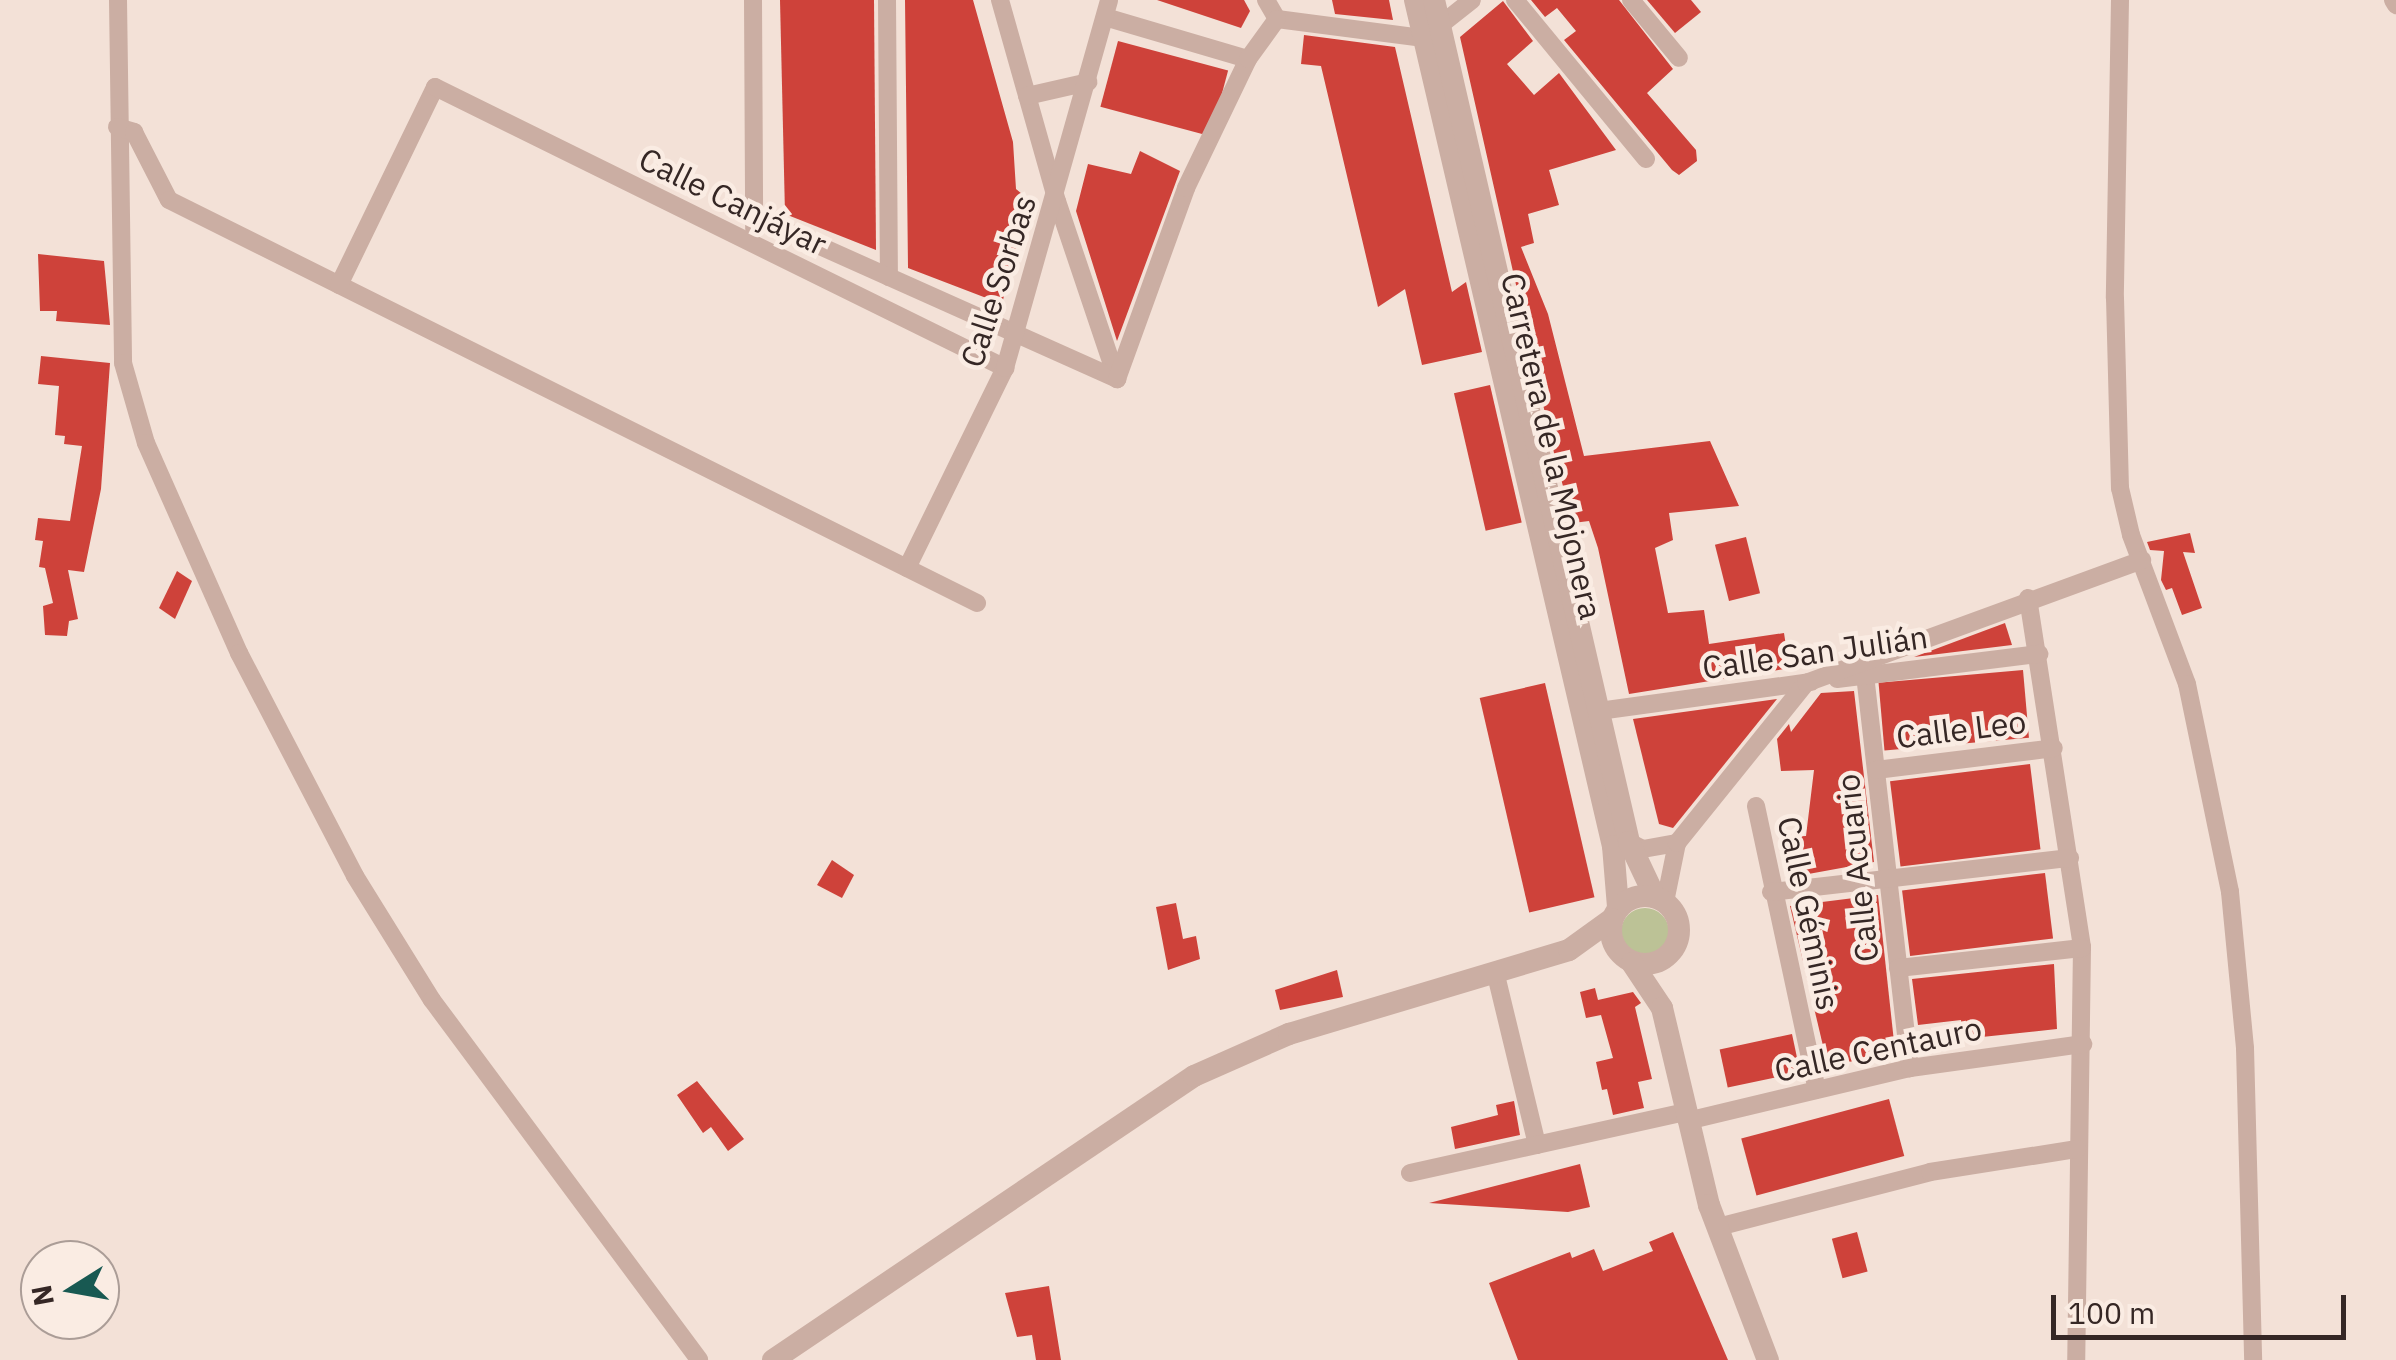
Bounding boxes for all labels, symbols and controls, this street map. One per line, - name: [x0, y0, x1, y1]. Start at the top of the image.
- street label: Calle Canjáyar: [633, 139, 833, 263]
- street label: Calle Sorbas: [952, 190, 1044, 372]
- street label: Carretera de la Mojonera: [1493, 269, 1611, 623]
- street label: Calle San Julián: [1700, 617, 1930, 687]
- street label: Calle Leo: [1894, 702, 2028, 756]
- street label: Calle Acuario: [1828, 772, 1886, 964]
- street label: Calle Géminis: [1770, 813, 1848, 1013]
- street label: Calle Centauro: [1771, 1008, 1985, 1090]
- north arrow: [20, 1240, 120, 1340]
- scale bar: [2056, 1275, 2351, 1337]
- text: N: [22, 1282, 62, 1309]
- text: 100 m: [2068, 1293, 2155, 1332]

